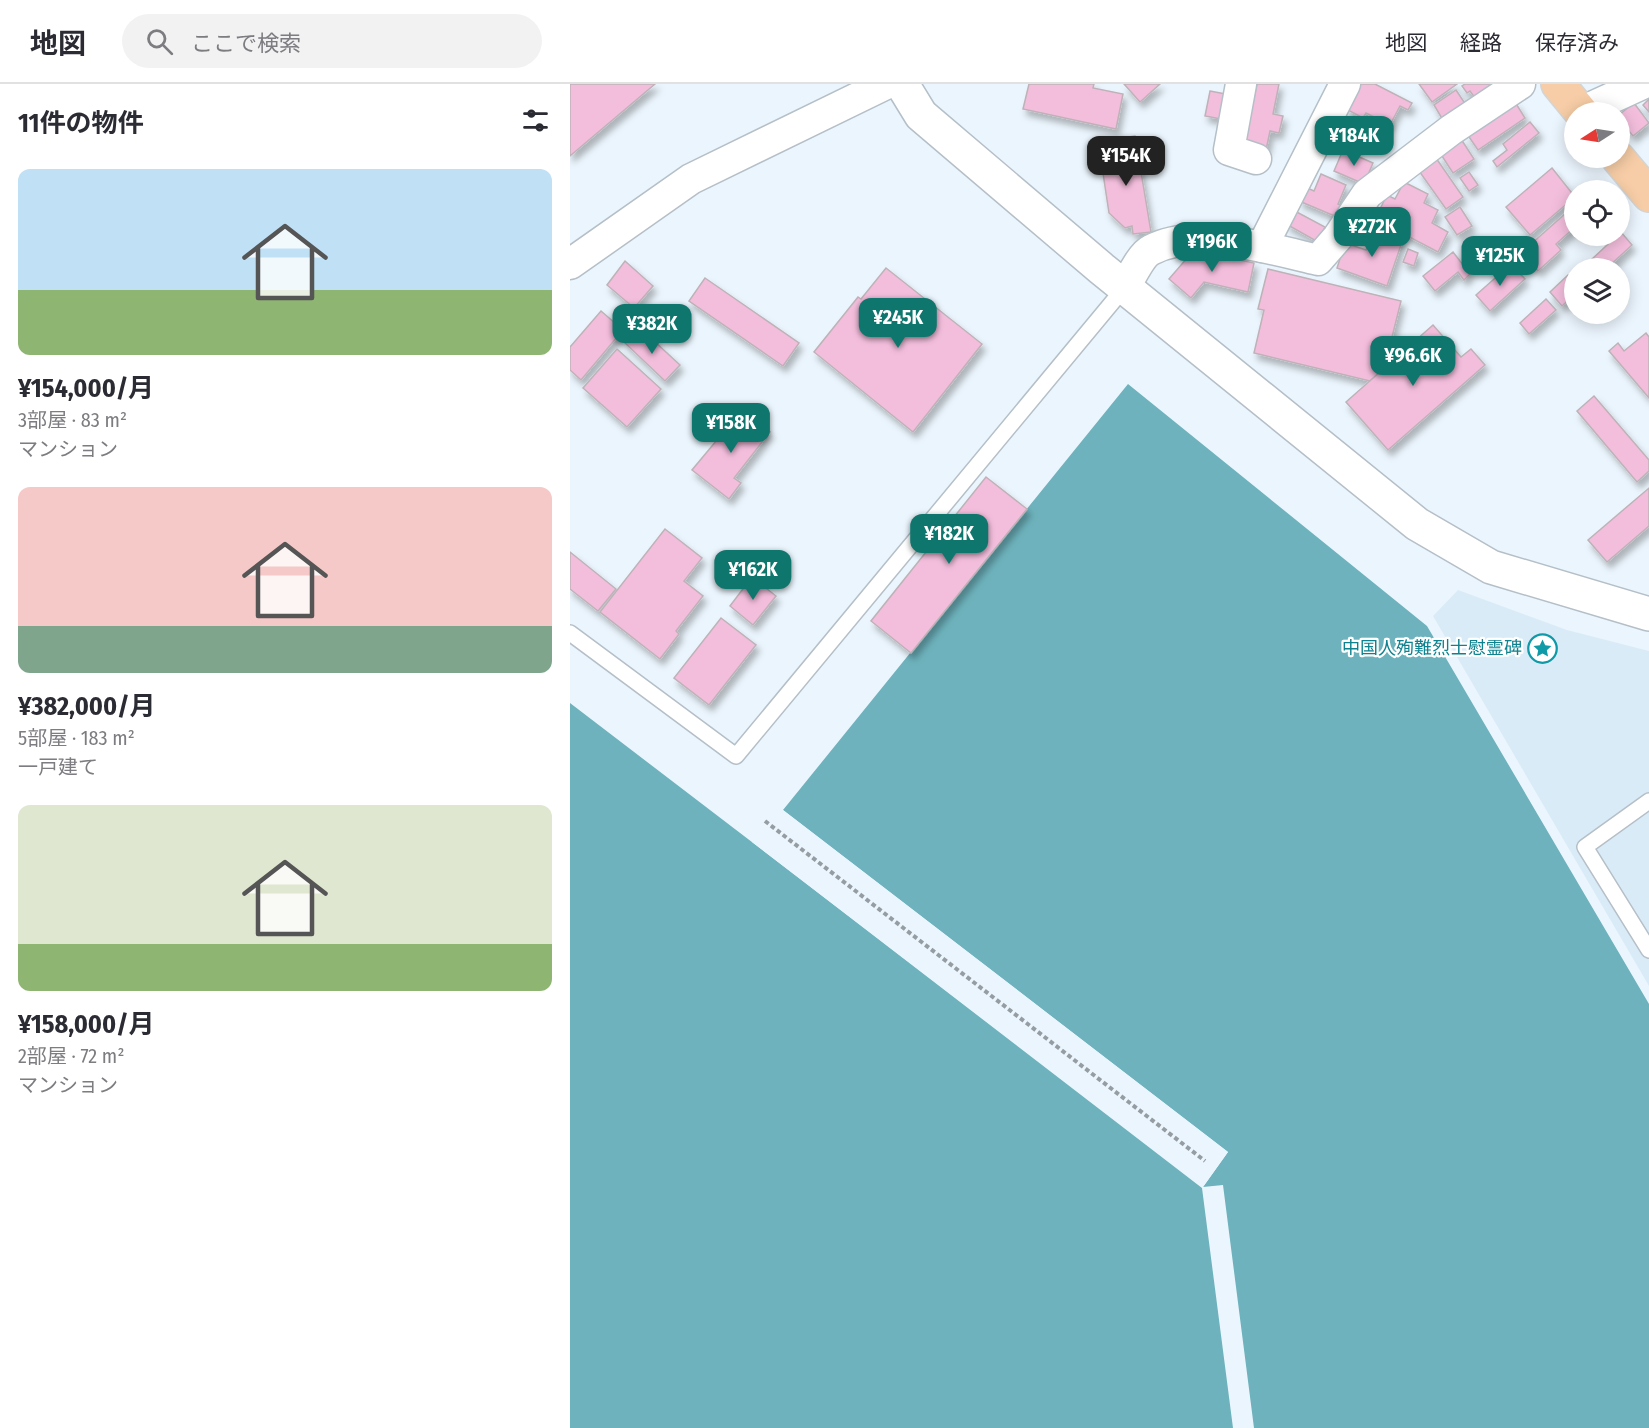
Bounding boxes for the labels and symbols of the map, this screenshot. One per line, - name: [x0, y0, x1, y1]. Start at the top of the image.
- north arrow: [1564, 102, 1630, 168]
- pin: ¥184K: [1312, 116, 1396, 167]
- pin: ¥154K: [1084, 136, 1168, 187]
- pin: ¥272K: [1330, 207, 1414, 258]
- pin: ¥196K: [1170, 222, 1254, 273]
- pin: ¥125K: [1458, 236, 1542, 287]
- pin: ¥245K: [856, 298, 940, 349]
- pin: ¥382K: [610, 304, 694, 355]
- pin: ¥96.6K: [1364, 336, 1462, 387]
- pin: ¥158K: [689, 403, 773, 454]
- pin: ¥182K: [907, 514, 991, 565]
- pin: ¥162K: [711, 550, 795, 601]
- place icon: 中国人殉難烈士慰霊碑: [1527, 632, 1559, 664]
- place label: 中国人殉難烈士慰霊碑: [1342, 637, 1522, 659]

